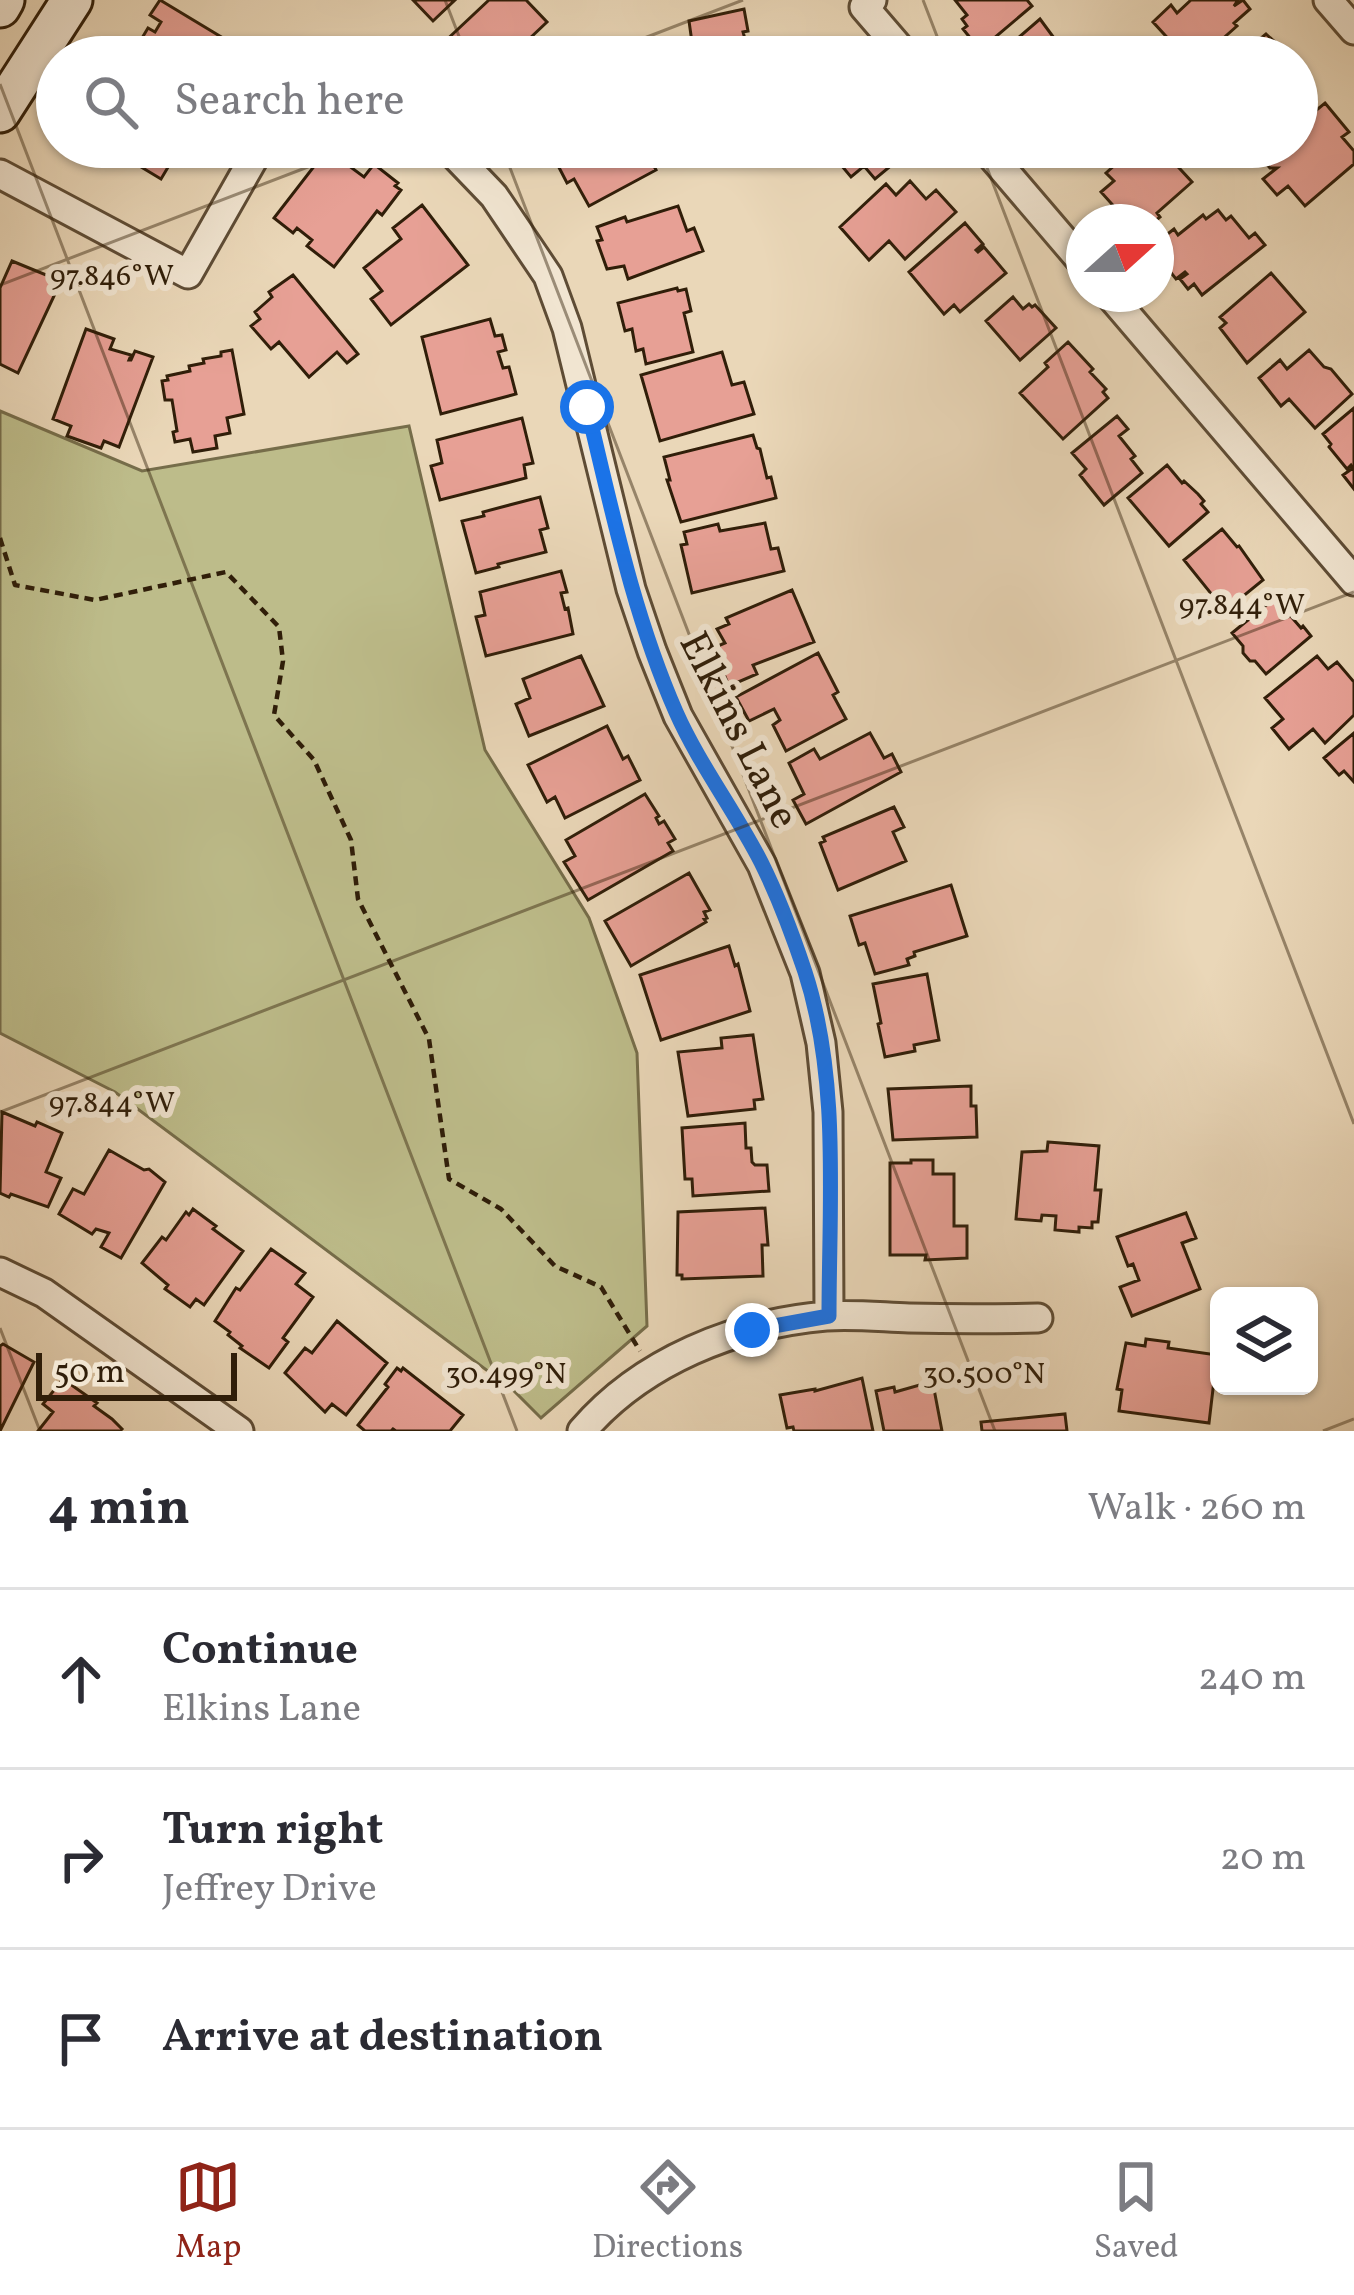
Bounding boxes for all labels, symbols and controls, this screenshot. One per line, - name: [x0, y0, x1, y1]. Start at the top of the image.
- search box: [36, 36, 1318, 168]
- icon: search: [78, 69, 144, 135]
- text: Search here: [174, 71, 405, 134]
- north arrow: [1066, 204, 1174, 312]
- text: 97.846°W: [50, 256, 174, 298]
- route start: [560, 380, 614, 434]
- text: 97.844°W: [1179, 585, 1305, 627]
- street label: Elkins Lane: [662, 622, 812, 840]
- text: 97.844°W: [49, 1083, 175, 1125]
- map controls: [1210, 1287, 1318, 1395]
- button: layers: [1210, 1287, 1318, 1395]
- route end: [725, 1303, 779, 1357]
- scale bar: [36, 1347, 237, 1400]
- text: 50 m: [54, 1351, 125, 1397]
- text: 30.499°N: [445, 1354, 567, 1396]
- text: 30.500°N: [923, 1354, 1045, 1396]
- text: 4 min: [48, 1474, 190, 1545]
- text: Walk · 260 m: [1088, 1482, 1306, 1536]
- text: Continue: [162, 1620, 358, 1683]
- icon: ahead: [48, 1646, 114, 1712]
- text: 240 m: [1198, 1652, 1306, 1706]
- text: Elkins Lane: [162, 1683, 361, 1737]
- text: Turn right: [162, 1800, 383, 1863]
- icon: right: [48, 1826, 114, 1892]
- text: 20 m: [1220, 1832, 1306, 1886]
- text: Jeffrey Drive: [162, 1863, 377, 1917]
- icon: arrive: [48, 2006, 114, 2072]
- text: Arrive at destination: [162, 2007, 603, 2070]
- tab: Map: [175, 2154, 241, 2272]
- tab: Directions: [592, 2154, 743, 2272]
- tab: Saved: [1094, 2154, 1179, 2272]

